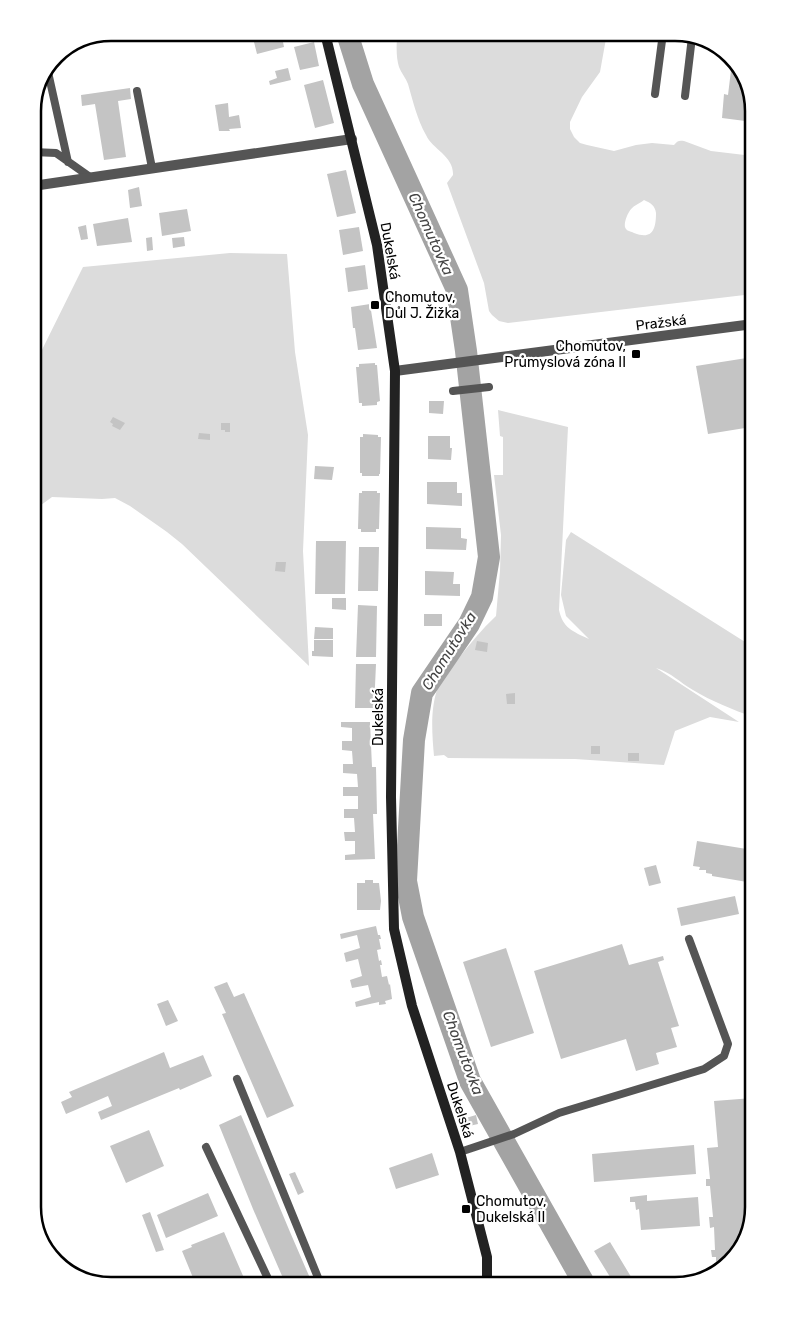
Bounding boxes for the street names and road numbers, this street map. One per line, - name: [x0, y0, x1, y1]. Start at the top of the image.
- street label: Dukelská: [377, 221, 403, 281]
- street label: Pražská: [635, 311, 687, 335]
- street label: Dukelská: [370, 688, 387, 746]
- street label: Dukelská: [443, 1080, 477, 1140]

